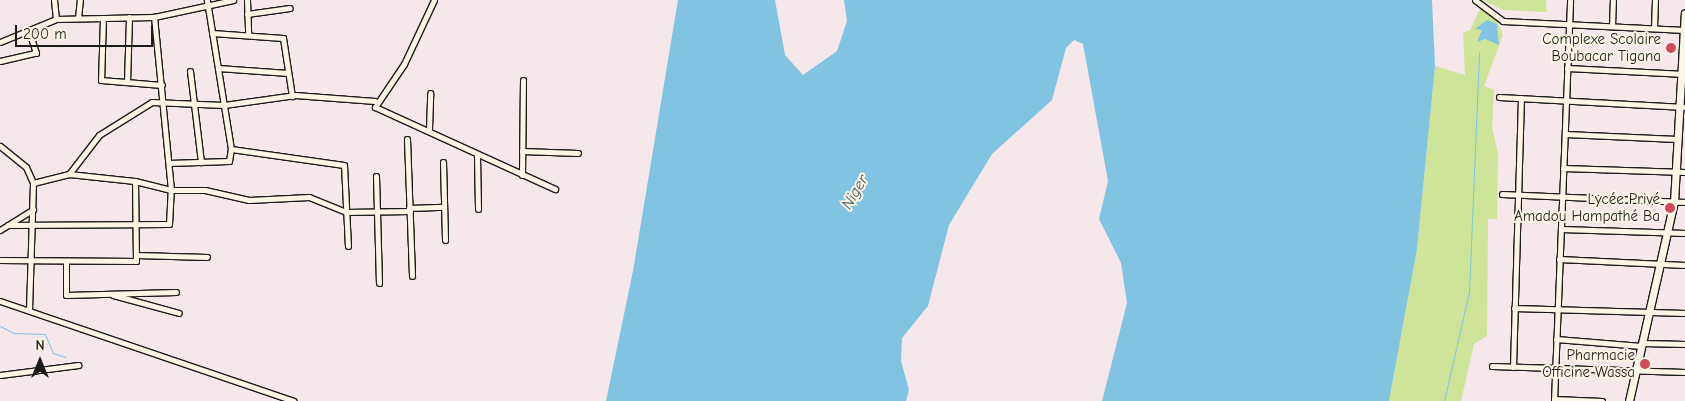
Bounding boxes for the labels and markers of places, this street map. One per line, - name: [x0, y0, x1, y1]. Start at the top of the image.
- place label: Complexe Scolaire Boubacar Tigana: [1542, 30, 1661, 65]
- marker: Complexe Scolaire Boubacar Tigana: [1665, 42, 1677, 54]
- place label: Lycée Privé Amadou Hampathé Ba: [1514, 190, 1660, 225]
- marker: Lycée Privé Amadou Hampathé Ba: [1664, 202, 1676, 214]
- place label: Pharmacie Officine Wassa: [1542, 346, 1635, 381]
- marker: Pharmacie Officine Wassa: [1639, 358, 1651, 370]

